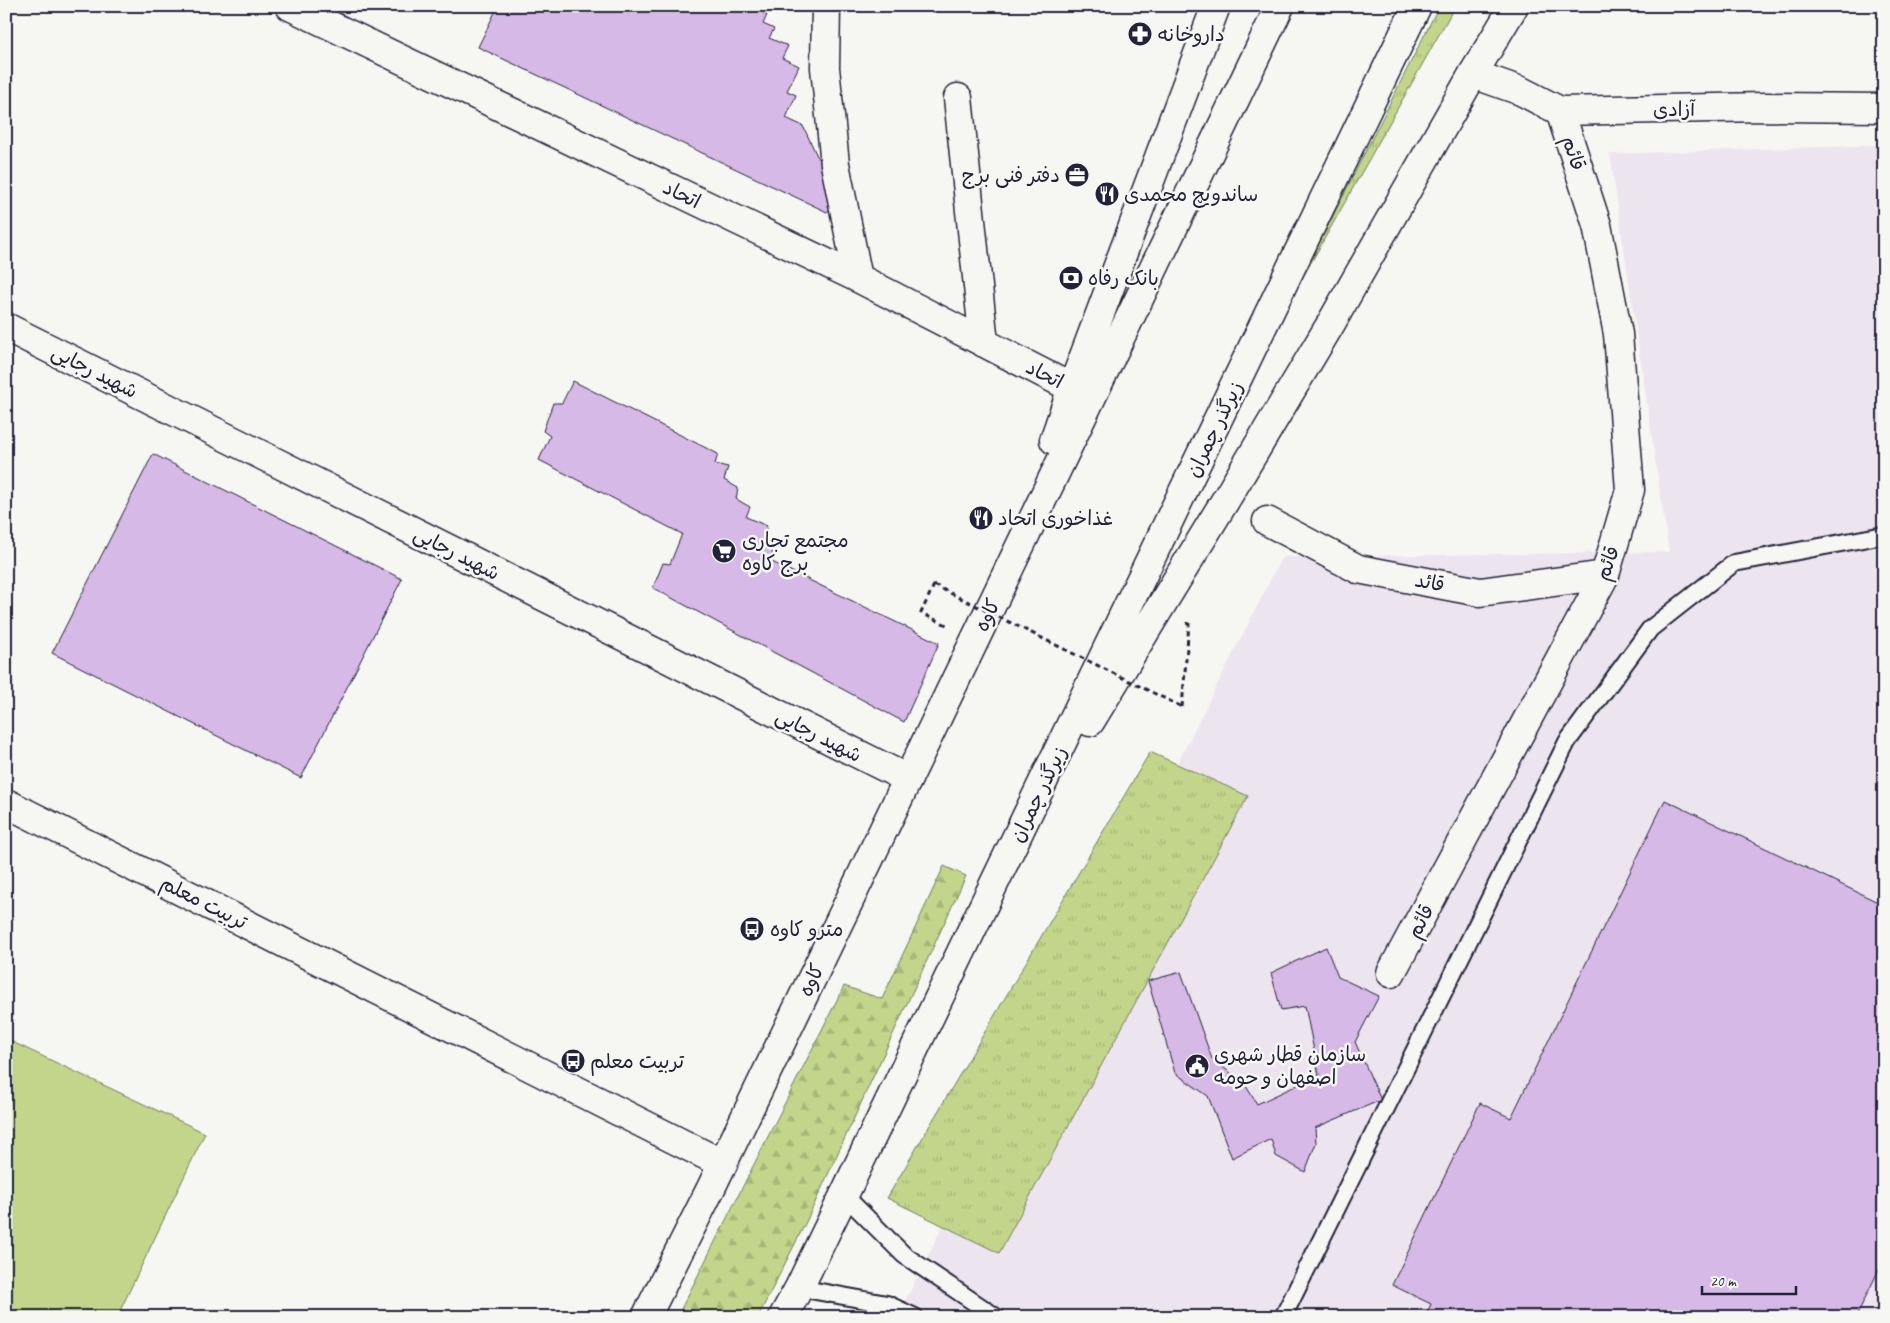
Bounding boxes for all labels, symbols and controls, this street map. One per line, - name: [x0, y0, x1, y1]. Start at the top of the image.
- pharmacy icon: داروخانه: [1127, 21, 1153, 47]
- place label: داروخانه: [1158, 22, 1225, 47]
- street label: آزادی: [1653, 97, 1696, 122]
- street label: قائم: [1554, 133, 1591, 174]
- office icon: دفتر فنی برج: [1064, 162, 1090, 188]
- place label: دفتر فنی برج: [962, 163, 1060, 189]
- street label: اتحاد: [659, 175, 705, 214]
- restaurant icon: ساندویچ محمدی: [1094, 181, 1120, 207]
- place label: ساندویچ محمدی: [1124, 182, 1258, 208]
- bank icon: بانک رفاه: [1058, 265, 1084, 291]
- place label: بانک رفاه: [1088, 266, 1159, 291]
- street label: شهید رجایی: [48, 339, 142, 404]
- street label: اتحاد: [1022, 355, 1068, 394]
- street label: زیرگذر چمران: [1180, 377, 1248, 481]
- restaurant icon: غذاخوری اتحاد: [968, 505, 994, 531]
- place label: غذاخوری اتحاد: [998, 506, 1113, 531]
- street label: شهید رجایی: [410, 521, 504, 586]
- place label: مجتمع تجاری برج کاوه: [742, 528, 849, 577]
- supermarket icon: مجتمع تجاری برج کاوه: [711, 538, 737, 564]
- street label: قائم: [1590, 543, 1627, 584]
- street label: قائد: [1413, 567, 1447, 598]
- street label: کاوه: [969, 595, 1006, 636]
- street label: شهید رجایی: [772, 703, 866, 768]
- street label: زیرگذر چمران: [1004, 742, 1072, 846]
- street label: تربیت معلم: [155, 870, 252, 937]
- street label: قائم: [1401, 900, 1441, 943]
- bus stop icon: مترو کاوه: [739, 916, 765, 942]
- place label: مترو کاوه: [770, 917, 843, 942]
- street label: کاوه: [793, 960, 830, 1001]
- place label: سازمان قطار شهری اصفهان و حومه: [1214, 1042, 1366, 1090]
- bus stop icon: تربیت معلم: [560, 1048, 586, 1074]
- place label: تربیت معلم: [590, 1049, 684, 1076]
- public building icon: سازمان قطار شهری اصفهان و حومه: [1184, 1053, 1210, 1079]
- scale bar: [1702, 1263, 1796, 1295]
- text: 20 m: [1710, 1272, 1737, 1291]

